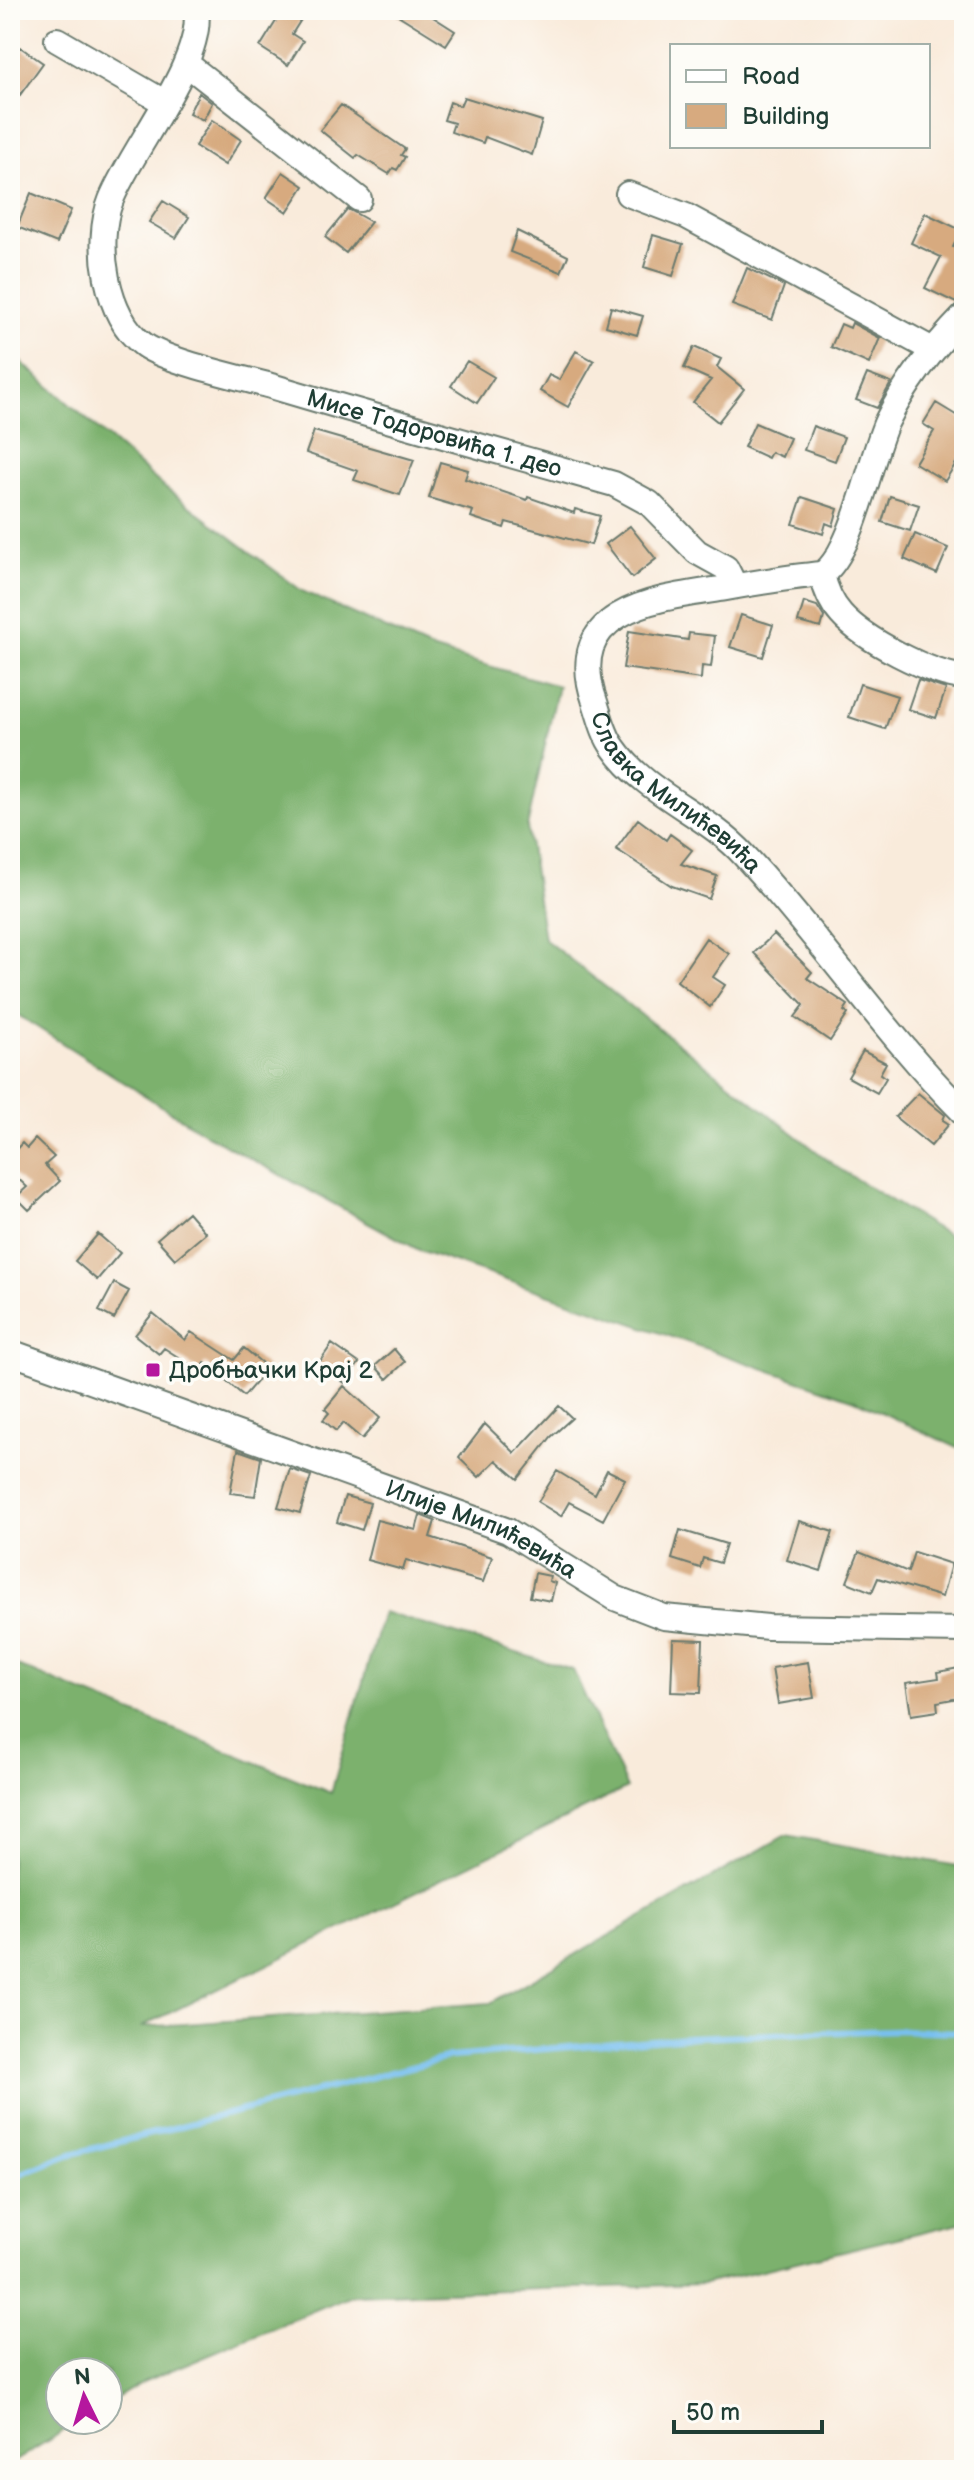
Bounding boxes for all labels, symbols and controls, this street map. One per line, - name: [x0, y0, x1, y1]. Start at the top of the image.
- legend: [670, 44, 930, 148]
- text: Road: [742, 62, 800, 91]
- text: Building: [742, 102, 829, 131]
- street label: Мисе Тодоровића 1. део: [303, 383, 565, 483]
- street label: Славка Милићевића: [584, 708, 768, 879]
- place label: Дробњачки Крај 2: [169, 1356, 373, 1385]
- marker: Дробњачки Крај 2: [144, 1361, 162, 1379]
- street label: Илије Милићевића: [381, 1474, 583, 1585]
- north arrow: [44, 2356, 124, 2436]
- text: N: [73, 2363, 92, 2392]
- scale bar: [674, 2384, 822, 2434]
- text: 50 m: [686, 2398, 740, 2427]

